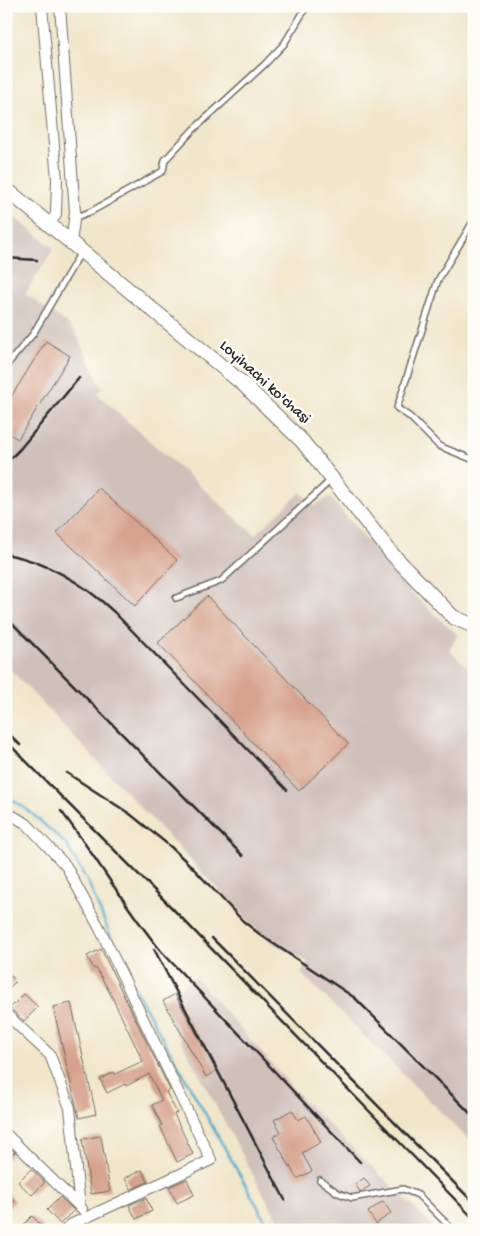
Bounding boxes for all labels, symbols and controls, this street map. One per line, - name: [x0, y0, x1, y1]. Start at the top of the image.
- street label: Loyihachi ko'chasi: [215, 337, 313, 429]

